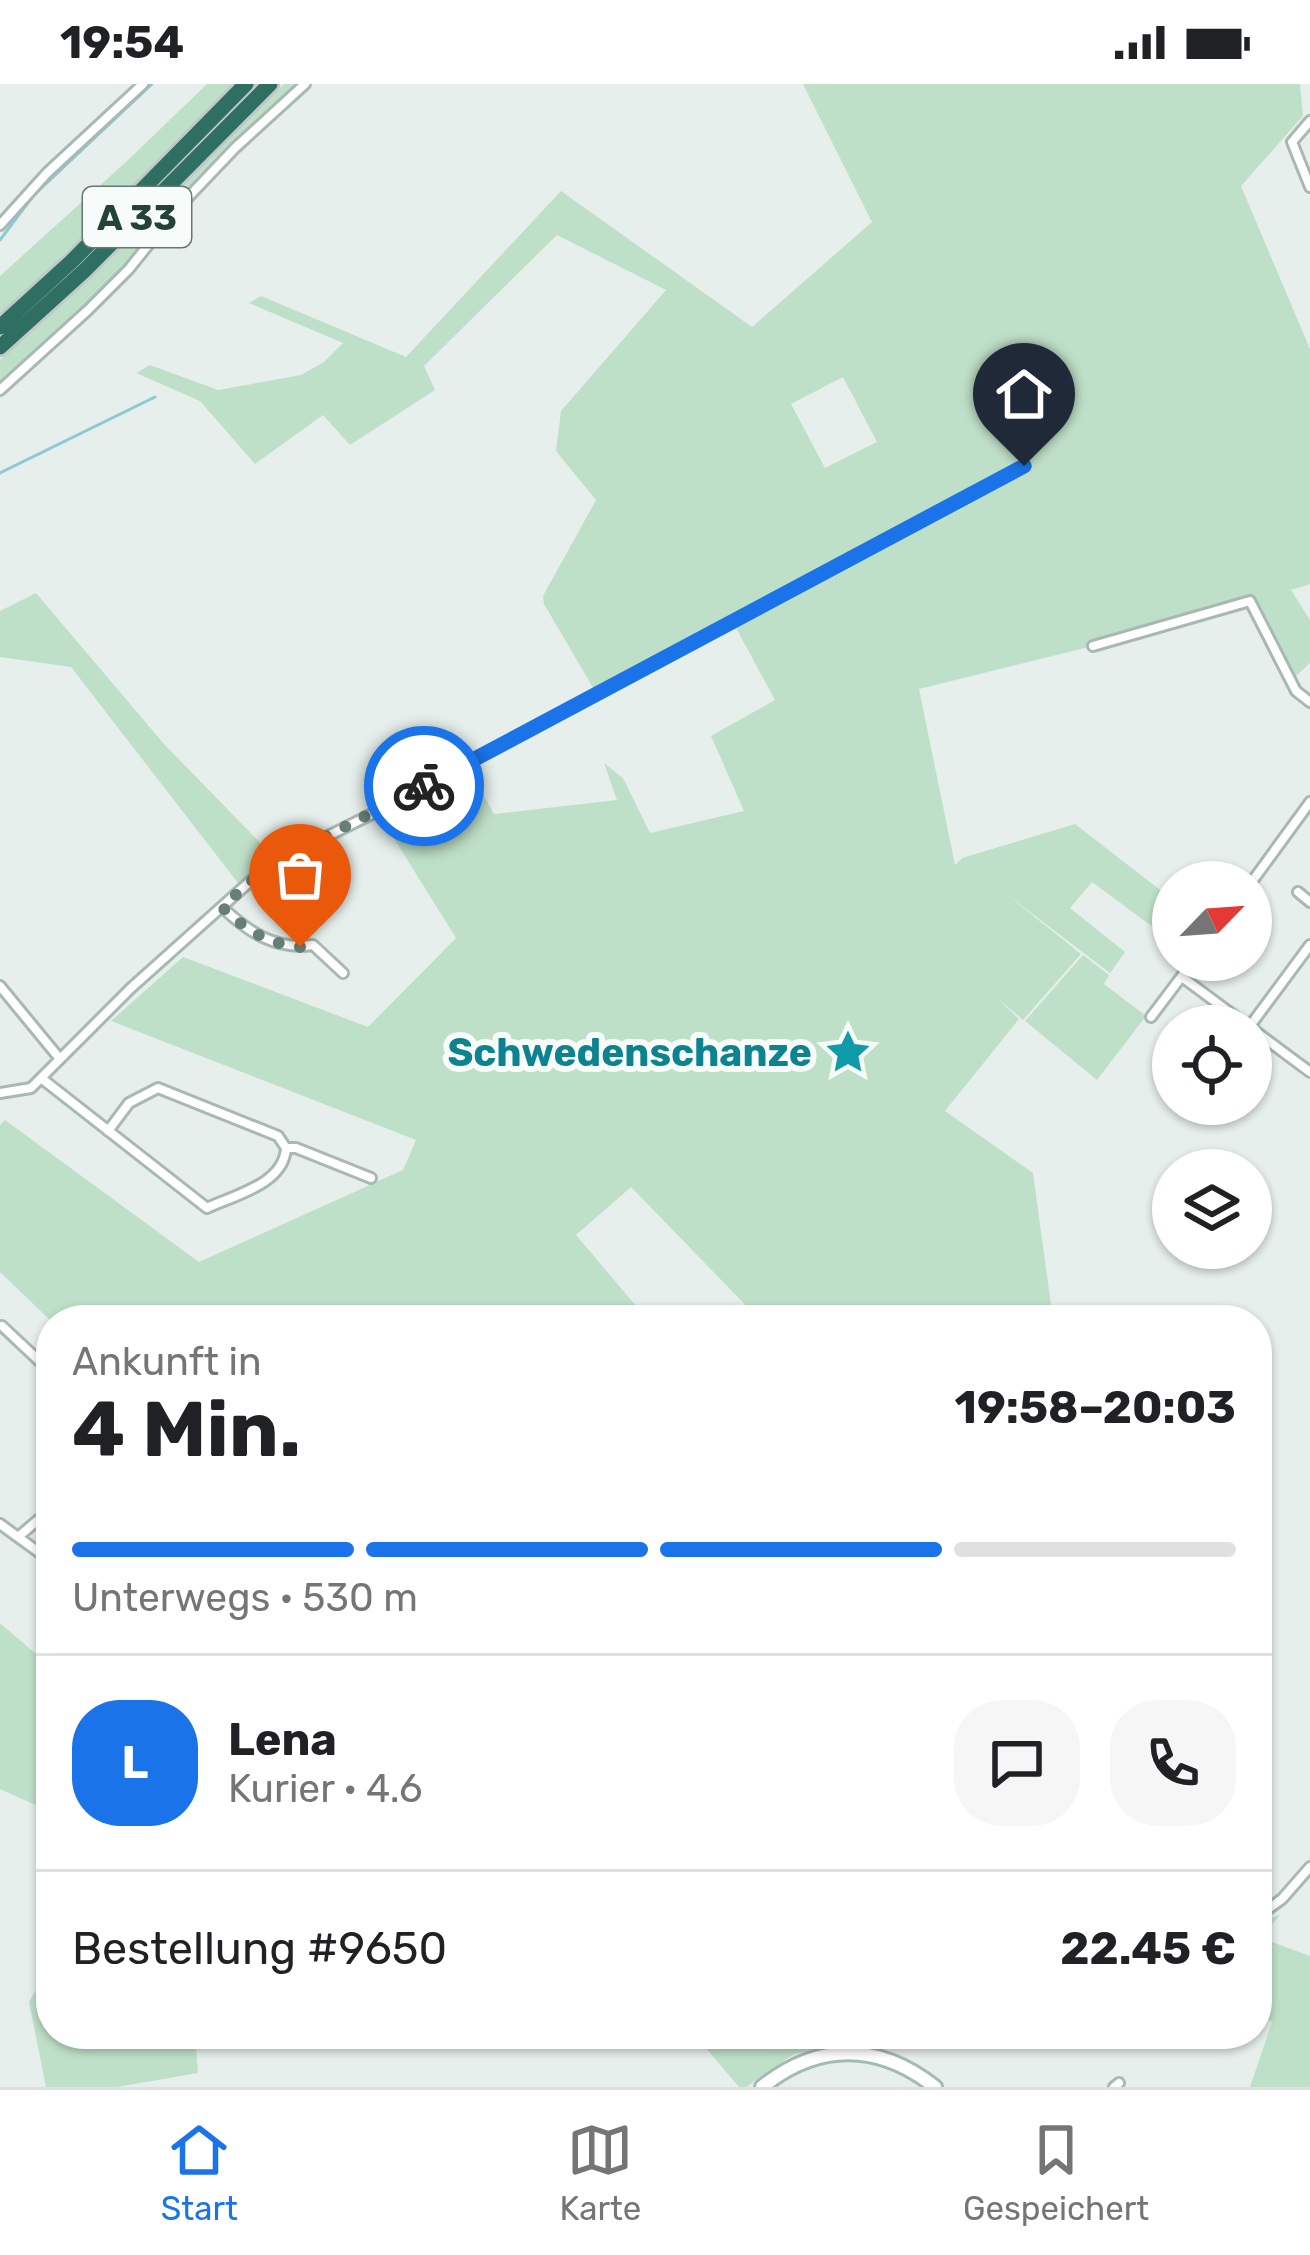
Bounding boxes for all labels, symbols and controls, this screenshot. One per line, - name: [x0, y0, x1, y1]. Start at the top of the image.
- text: 19:54: [60, 16, 184, 69]
- road number: A 33: [83, 187, 191, 247]
- pin: [973, 343, 1075, 466]
- icon: home: [991, 361, 1057, 427]
- courier: [364, 726, 484, 846]
- icon: bike: [391, 753, 457, 819]
- pin: [249, 824, 351, 947]
- icon: bag: [267, 842, 333, 908]
- north arrow: [1152, 861, 1272, 981]
- map controls: [1152, 861, 1272, 1269]
- button: locate: [1152, 1005, 1272, 1125]
- place icon: Schwedenschanze: [823, 1027, 873, 1077]
- place label: Schwedenschanze: [447, 1030, 812, 1076]
- button: layers: [1152, 1149, 1272, 1269]
- text: Ankunft in: [72, 1339, 262, 1385]
- text: 19:58–20:03: [955, 1381, 1236, 1434]
- text: 4 Min.: [72, 1383, 301, 1476]
- text: Unterwegs · 530 m: [72, 1575, 418, 1621]
- button: chat: [954, 1700, 1080, 1826]
- button: phone: [1110, 1700, 1236, 1826]
- text: Lena: [228, 1713, 337, 1766]
- text: L: [122, 1736, 148, 1789]
- text: Kurier · 4.6: [228, 1766, 423, 1812]
- text: Bestellung #9650: [72, 1922, 447, 1975]
- text: 22.45 €: [1060, 1922, 1236, 1975]
- tab: Start: [161, 2117, 238, 2228]
- tab: Karte: [560, 2117, 641, 2228]
- tab: Gespeichert: [963, 2117, 1149, 2228]

